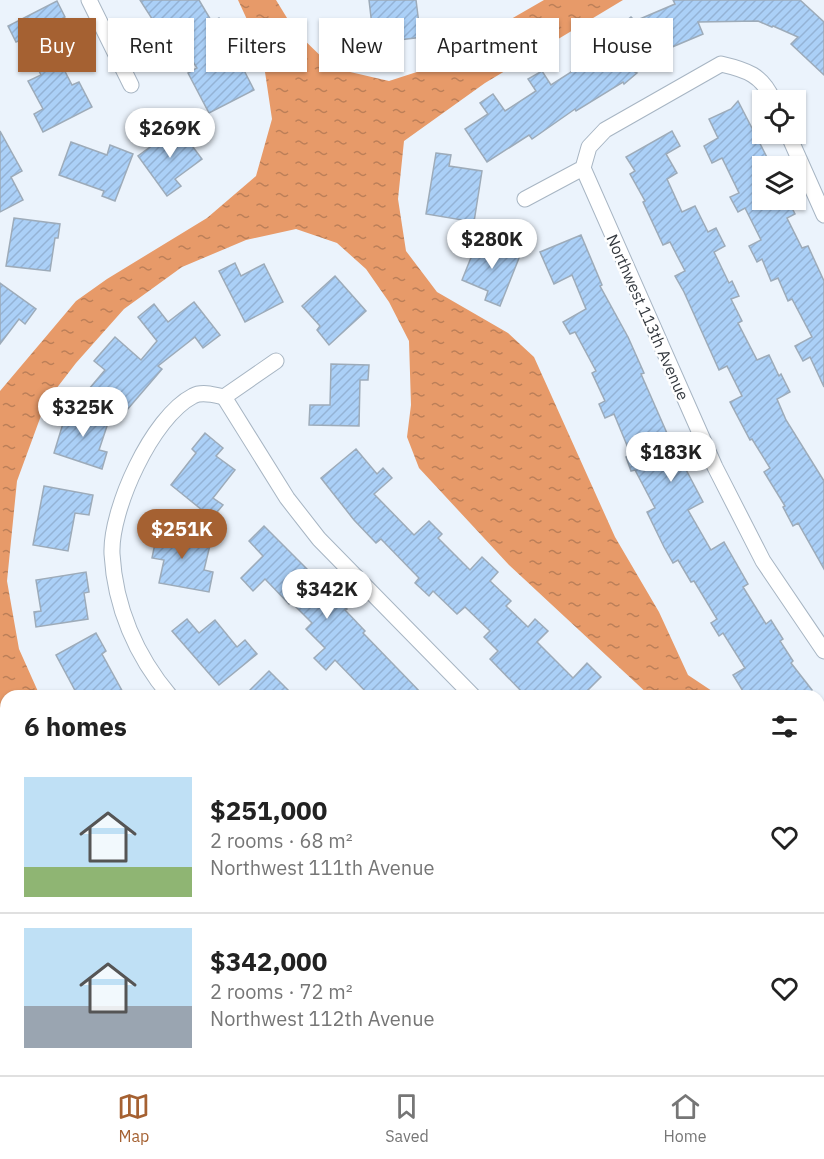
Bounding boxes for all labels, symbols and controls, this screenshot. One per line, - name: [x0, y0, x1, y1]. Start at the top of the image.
- chip: Buy: [18, 18, 96, 72]
- chip: Rent: [108, 18, 194, 72]
- chip: Filters: [206, 18, 307, 72]
- chip: New: [319, 18, 404, 72]
- chip: Apartment: [416, 18, 559, 72]
- chip: House: [571, 18, 673, 72]
- map controls: [752, 90, 806, 210]
- button: locate: [752, 90, 806, 144]
- pin: $269K: [128, 108, 212, 159]
- text: $269K: [139, 114, 201, 141]
- button: layers: [752, 156, 806, 210]
- pin: $280K: [450, 219, 534, 270]
- text: $280K: [461, 225, 523, 252]
- street label: Northwest 113th Avenue: [602, 231, 694, 403]
- pin: $325K: [41, 387, 125, 438]
- text: $325K: [52, 393, 114, 420]
- pin: $183K: [629, 432, 713, 483]
- text: $183K: [640, 438, 702, 465]
- pin: $251K: [140, 509, 224, 560]
- text: $251K: [151, 515, 213, 542]
- pin: $342K: [285, 569, 369, 620]
- text: $342K: [296, 575, 358, 602]
- text: 6 homes: [24, 709, 127, 743]
- icon: filters: [768, 710, 801, 743]
- text: $251,000: [210, 793, 327, 827]
- icon: home: [72, 801, 144, 873]
- icon: heart: [768, 821, 801, 854]
- text: 2 rooms · 68 m²: [210, 827, 353, 854]
- text: Northwest 111th Avenue: [210, 854, 435, 881]
- text: $342,000: [210, 944, 327, 978]
- icon: home: [72, 952, 144, 1024]
- icon: heart: [768, 972, 801, 1005]
- text: 2 rooms · 72 m²: [210, 978, 353, 1005]
- text: Northwest 112th Avenue: [210, 1005, 435, 1032]
- tab: Map: [117, 1090, 150, 1146]
- tab: Saved: [385, 1090, 429, 1146]
- tab: Home: [664, 1090, 707, 1146]

